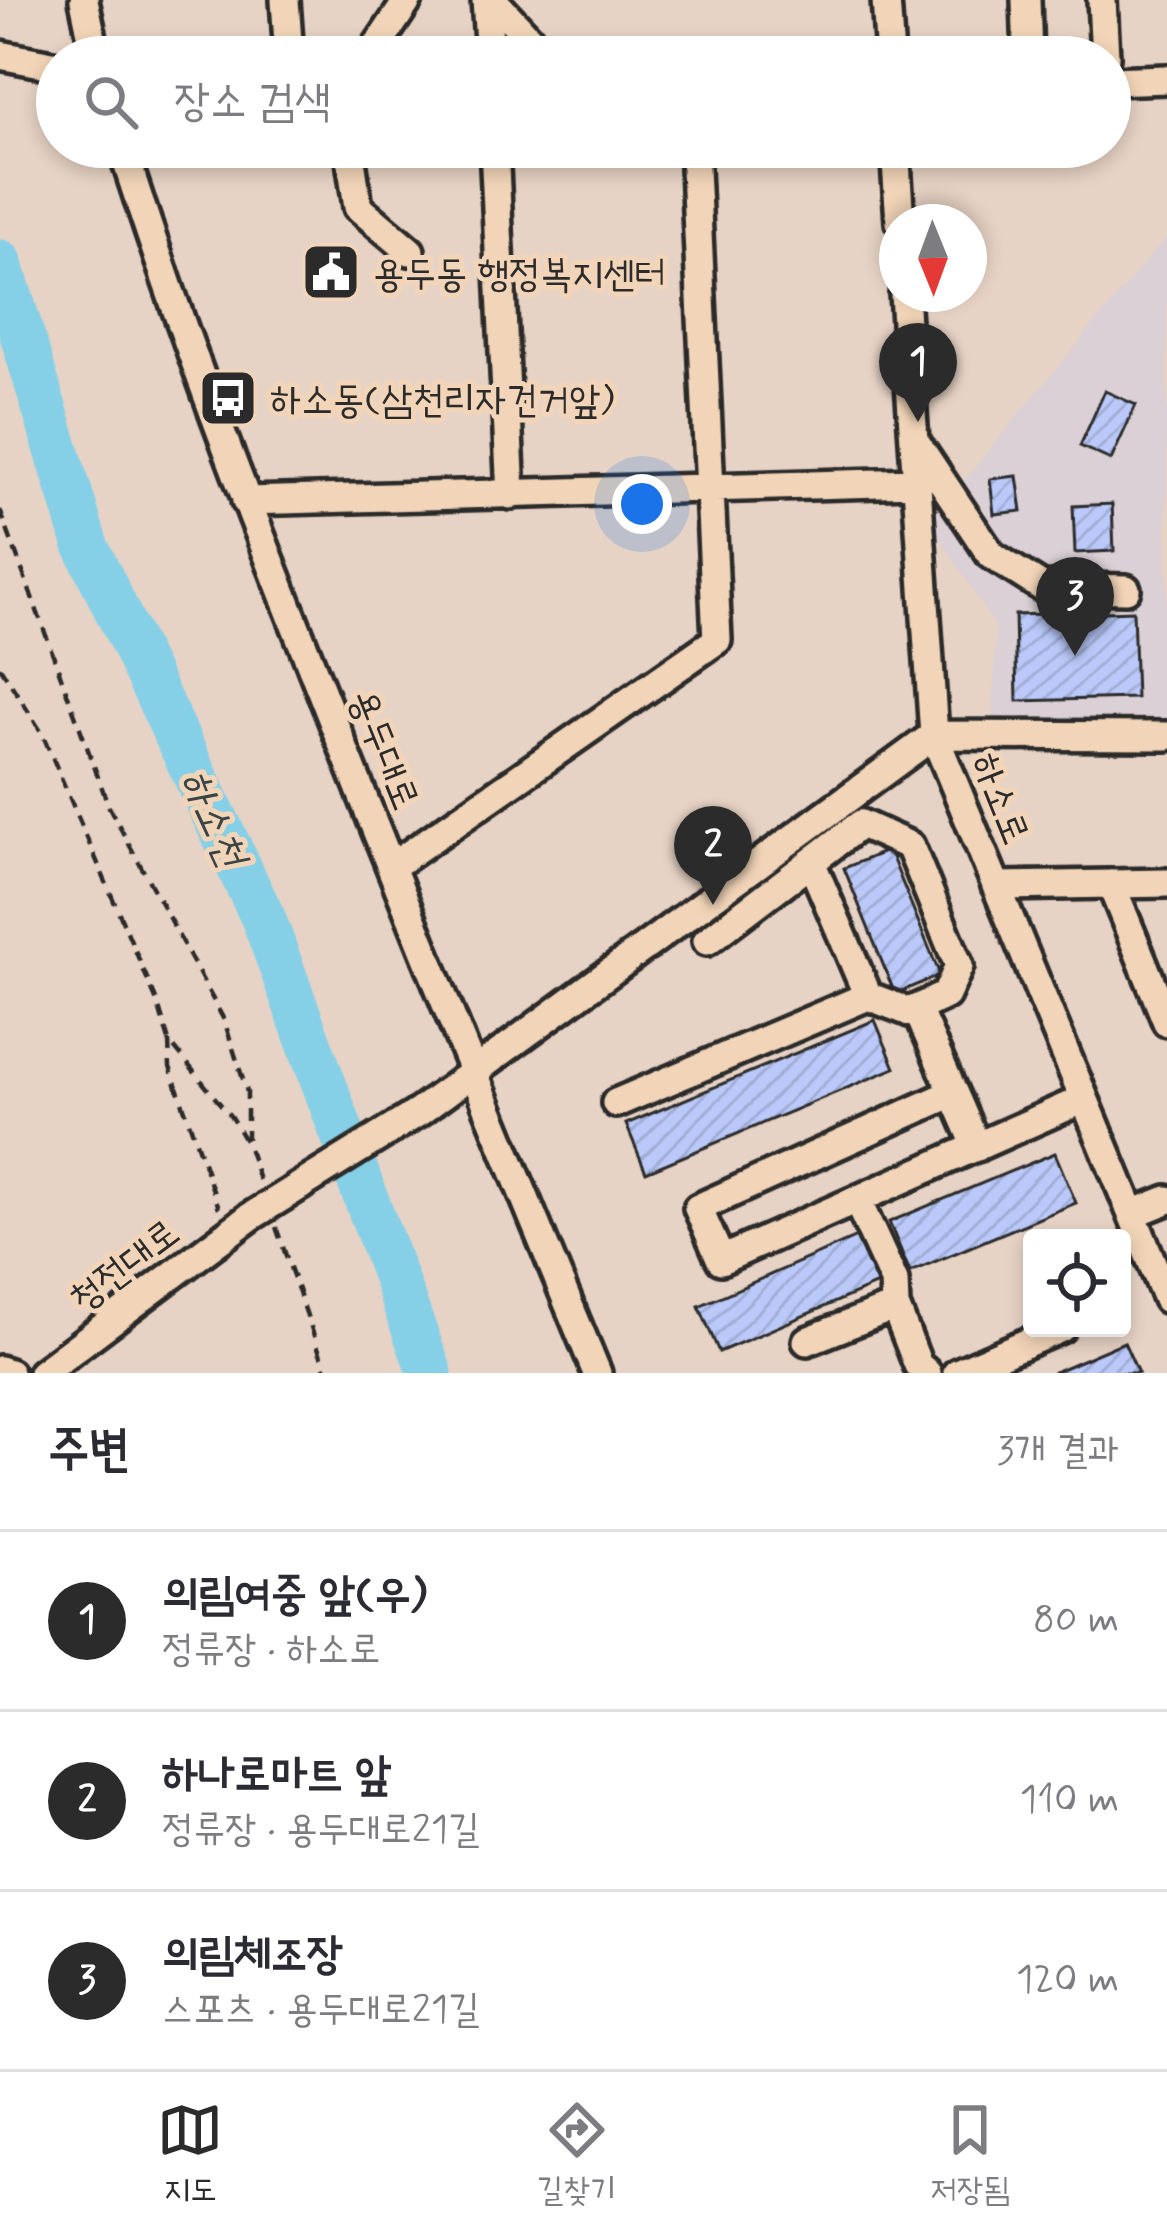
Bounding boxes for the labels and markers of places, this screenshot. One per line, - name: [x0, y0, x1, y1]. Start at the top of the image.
- public building icon: 용두동 행정복지센터: [300, 241, 362, 303]
- place label: 용두동 행정복지센터: [373, 250, 666, 301]
- pin: 1: [879, 323, 957, 422]
- bus stop icon: 하소동(삼천리자건거앞): [197, 367, 259, 429]
- place label: 하소동(삼천리자건거앞): [270, 376, 615, 427]
- pin: 3: [1036, 557, 1114, 656]
- pin: 2: [674, 806, 752, 905]

